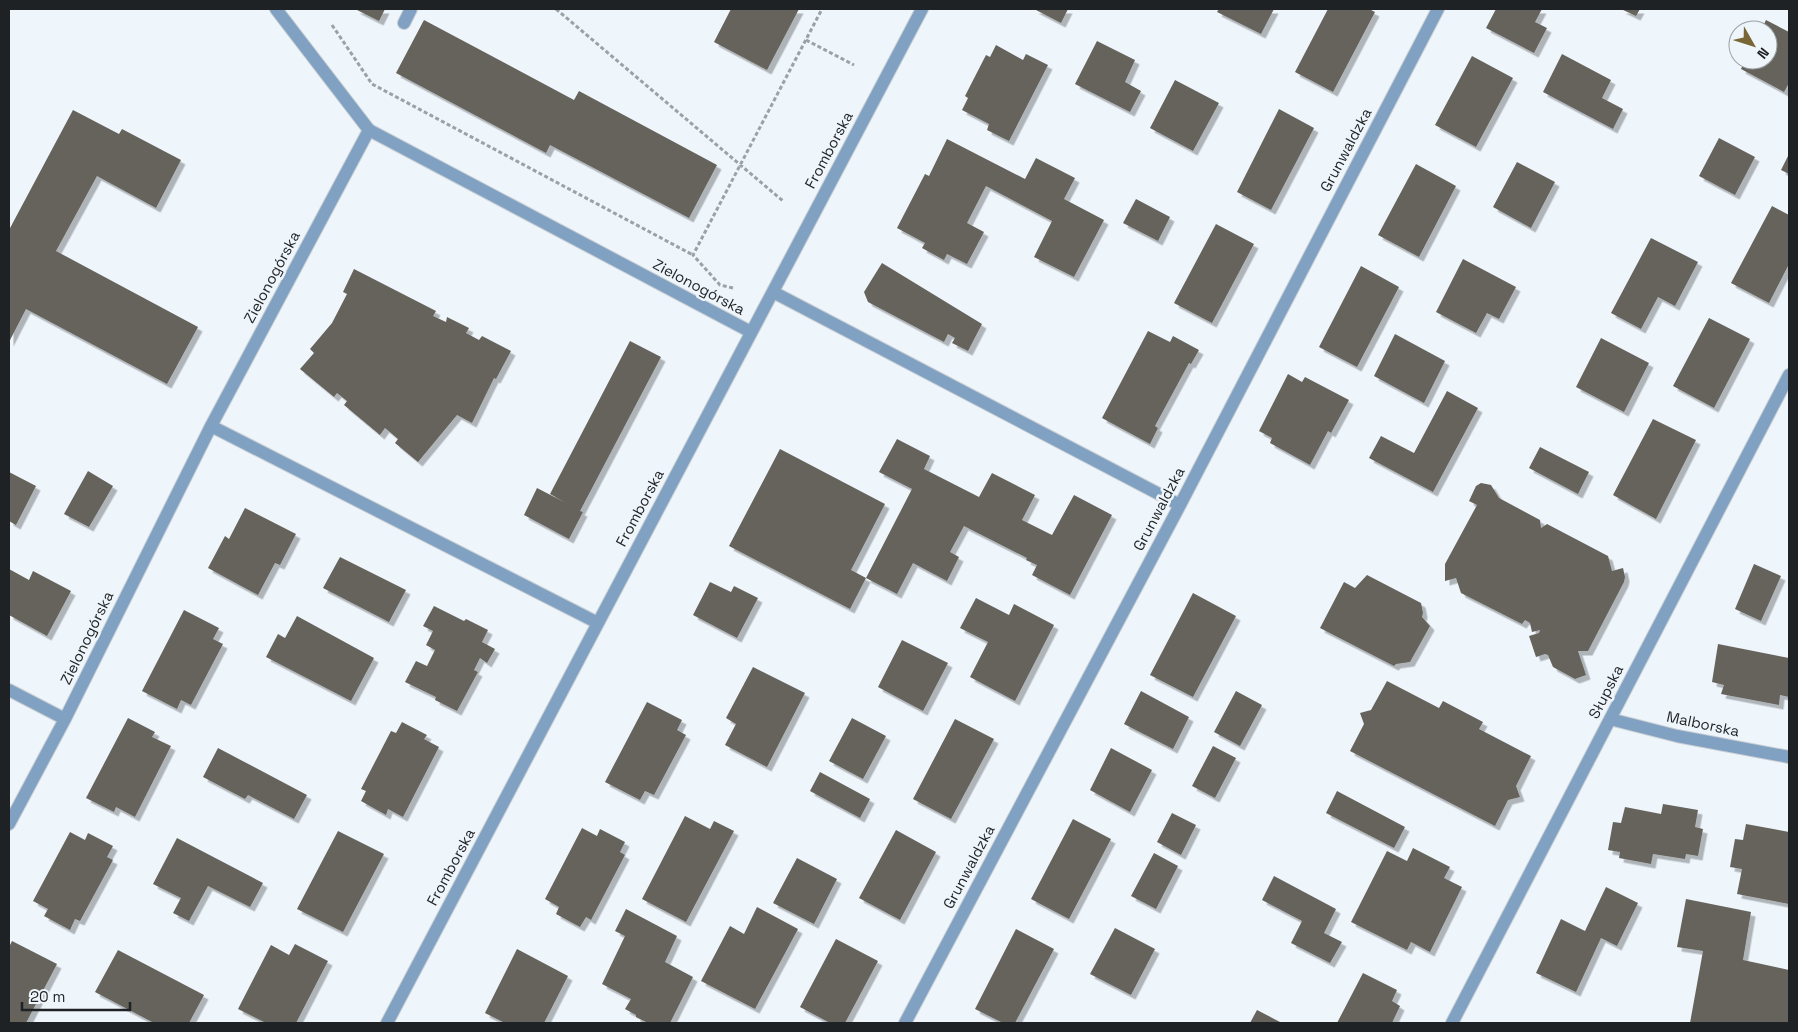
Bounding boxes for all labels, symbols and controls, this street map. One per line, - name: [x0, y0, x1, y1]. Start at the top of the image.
- north arrow: [1728, 20, 1778, 70]
- text: N: [1753, 44, 1773, 62]
- street label: Grunwaldzka: [1316, 104, 1376, 195]
- street label: Fromborska: [800, 108, 857, 192]
- street label: Zielonogórska: [239, 227, 304, 326]
- street label: Zielonogórska: [650, 254, 749, 319]
- street label: Grunwaldzka: [1129, 463, 1189, 554]
- street label: Fromborska: [611, 466, 668, 550]
- street label: Zielonogórska: [56, 588, 117, 688]
- street label: Słupska: [1584, 661, 1627, 722]
- street label: Malborska: [1665, 707, 1742, 741]
- street label: Grunwaldzka: [939, 821, 999, 912]
- street label: Fromborska: [422, 825, 479, 909]
- scale bar: [22, 980, 130, 1012]
- text: 20 m: [30, 987, 65, 1006]

